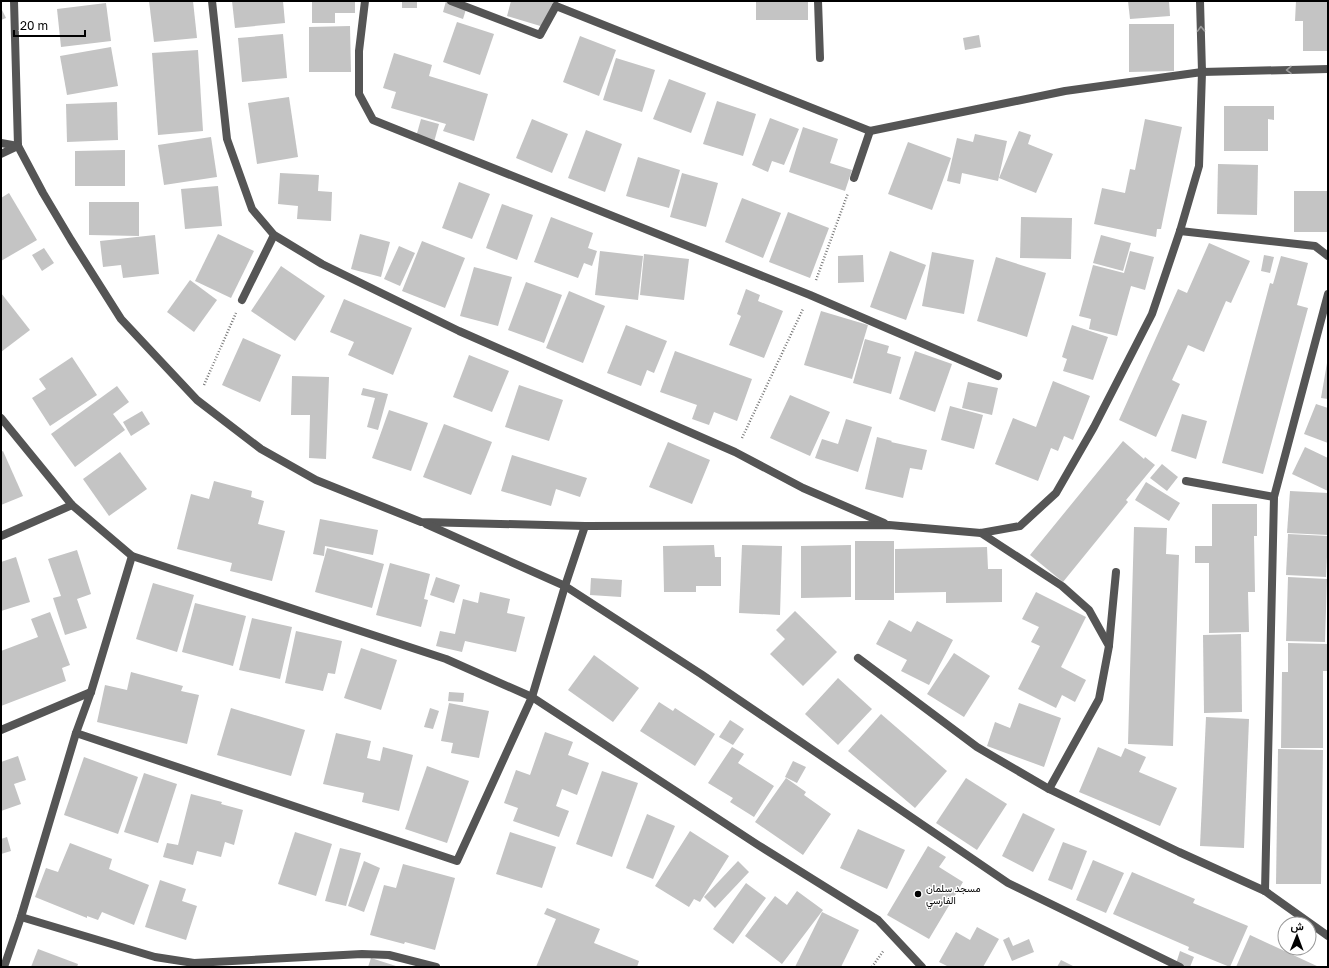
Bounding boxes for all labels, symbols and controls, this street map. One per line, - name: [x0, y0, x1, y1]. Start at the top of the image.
- scale bar: [14, 12, 85, 38]
- text: 20 m: [20, 18, 48, 33]
- one-way arrow: [1197, 26, 1205, 32]
- one-way arrow: [1286, 66, 1292, 74]
- place label: مسجد سلمان الفارسي: [926, 882, 981, 909]
- marker: مسجد سلمان الفارسي: [913, 889, 923, 899]
- north arrow: [1277, 916, 1317, 956]
- text: ش: [1290, 919, 1304, 933]

